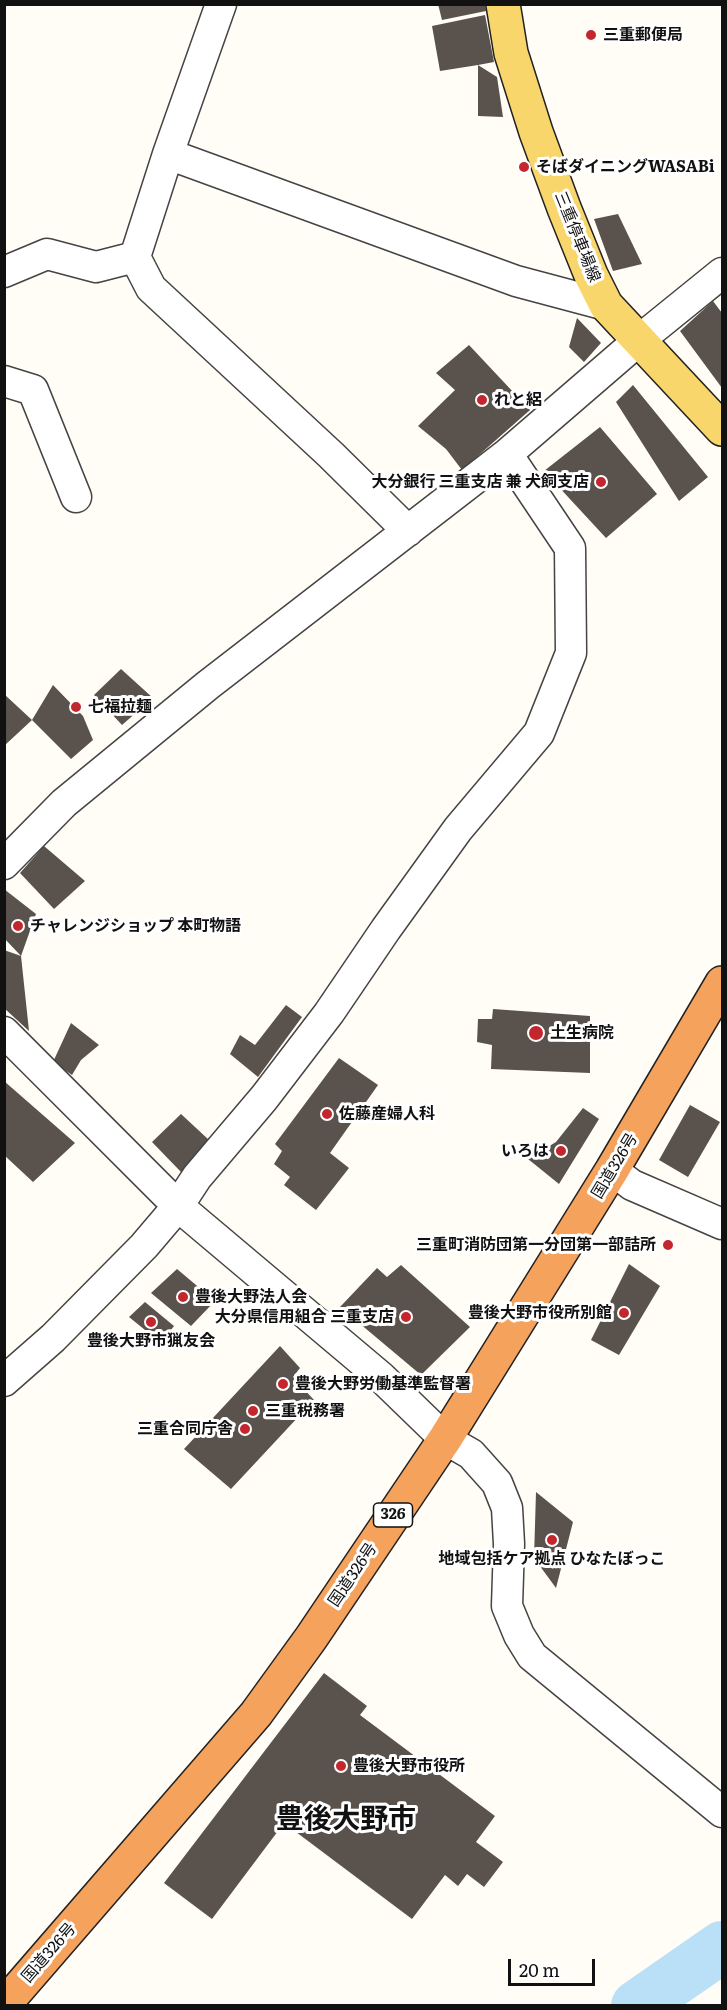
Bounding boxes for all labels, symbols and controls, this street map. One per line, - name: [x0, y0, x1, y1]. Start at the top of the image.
- place label: 三重郵便局: [603, 25, 683, 45]
- marker: 三重郵便局: [584, 28, 598, 42]
- place label: そばダイニングWASABi: [536, 157, 715, 177]
- marker: そばダイニングWASABi: [517, 160, 531, 174]
- street label: 三重停車場線: [550, 189, 604, 285]
- place label: れと絽: [494, 390, 542, 410]
- marker: れと絽: [475, 393, 489, 407]
- place label: 大分銀行 三重支店 兼 犬飼支店: [371, 472, 589, 492]
- marker: 大分銀行 三重支店 兼 犬飼支店: [594, 475, 608, 489]
- place label: 七福拉麺: [88, 697, 152, 717]
- marker: 七福拉麺: [69, 700, 83, 714]
- place label: チャレンジショップ 本町物語: [30, 916, 241, 936]
- marker: チャレンジショップ 本町物語: [11, 919, 25, 933]
- place label: 土生病院: [550, 1023, 614, 1043]
- marker: 土生病院: [527, 1024, 545, 1042]
- place label: 佐藤産婦人科: [339, 1104, 435, 1124]
- marker: 佐藤産婦人科: [320, 1107, 334, 1121]
- street label: 国道326号: [588, 1130, 642, 1202]
- place label: いろは: [501, 1141, 549, 1161]
- marker: いろは: [554, 1144, 568, 1158]
- place label: 三重町消防団第一分団第一部詰所: [416, 1235, 656, 1255]
- marker: 三重町消防団第一分団第一部詰所: [661, 1238, 675, 1252]
- place label: 豊後大野法人会: [195, 1287, 307, 1307]
- marker: 豊後大野法人会: [176, 1290, 190, 1304]
- place label: 豊後大野市役所別館: [468, 1303, 612, 1323]
- marker: 豊後大野市役所別館: [617, 1306, 631, 1320]
- place label: 大分県信用組合 三重支店: [215, 1307, 394, 1327]
- marker: 大分県信用組合 三重支店: [399, 1310, 413, 1324]
- marker: 豊後大野市猟友会: [144, 1315, 158, 1329]
- place label: 豊後大野市猟友会: [87, 1331, 215, 1351]
- place label: 豊後大野労働基準監督署: [295, 1374, 471, 1394]
- marker: 豊後大野労働基準監督署: [276, 1377, 290, 1391]
- place label: 三重税務署: [265, 1401, 345, 1421]
- marker: 三重税務署: [246, 1404, 260, 1418]
- place label: 三重合同庁舎: [137, 1419, 233, 1439]
- marker: 三重合同庁舎: [238, 1422, 252, 1436]
- road number: 326: [374, 1503, 412, 1527]
- marker: 地域包括ケア拠点 ひなたぼっこ: [545, 1533, 559, 1547]
- street label: 国道326号: [325, 1539, 381, 1611]
- place label: 地域包括ケア拠点 ひなたぼっこ: [438, 1549, 666, 1569]
- place label: 豊後大野市役所: [353, 1756, 465, 1776]
- marker: 豊後大野市役所: [334, 1759, 348, 1773]
- district label: 豊後大野市: [276, 1803, 416, 1837]
- street label: 国道326号: [18, 1919, 80, 1987]
- scale bar: [511, 1947, 598, 1985]
- text: 20 m: [519, 1956, 560, 1983]

